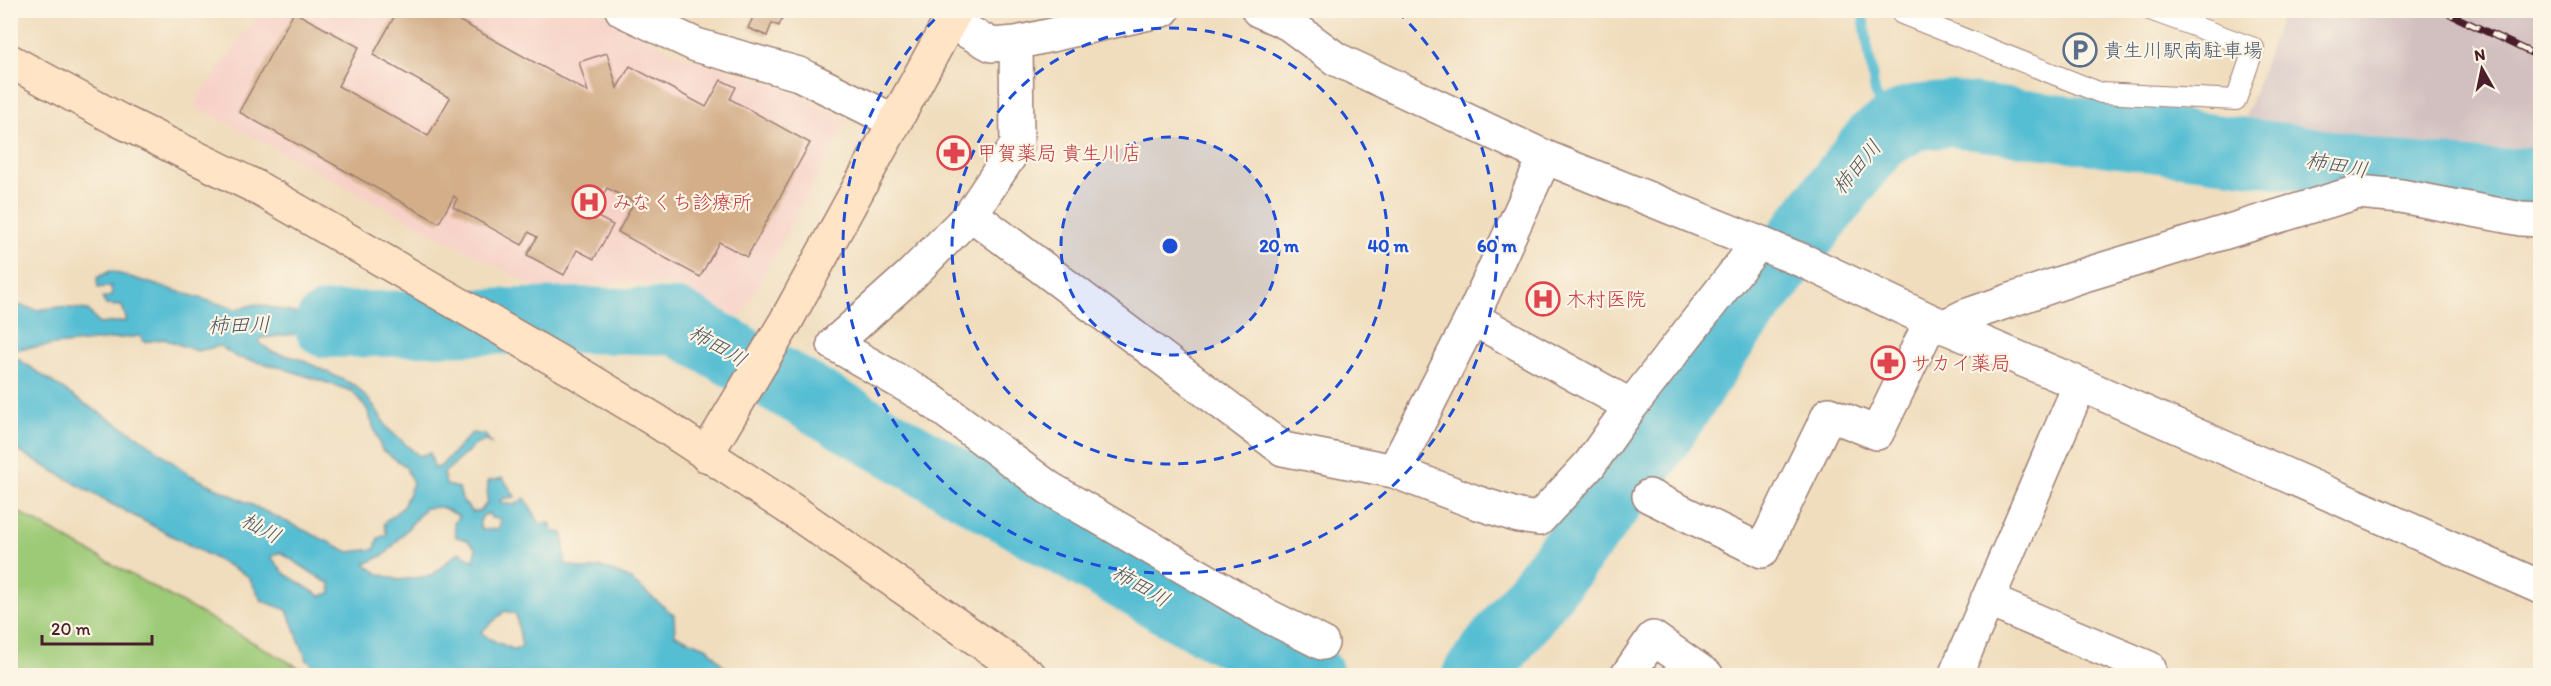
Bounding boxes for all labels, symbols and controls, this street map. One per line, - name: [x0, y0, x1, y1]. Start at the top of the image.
- parking icon: 貴生川駅南駐車場: [2062, 32, 2098, 68]
- place label: 貴生川駅南駐車場: [2103, 38, 2263, 62]
- north arrow: [2452, 39, 2512, 99]
- text: N: [2473, 44, 2487, 65]
- pharmacy icon: 甲賀薬局 貴生川店: [936, 135, 972, 171]
- water label: 柿田川: [1827, 135, 1886, 199]
- place label: 甲賀薬局 貴生川店: [977, 141, 1142, 165]
- water label: 柿田川: [2304, 147, 2370, 182]
- hospital icon: みなくち診療所: [571, 184, 607, 220]
- place label: みなくち診療所: [612, 190, 752, 214]
- text: 20 m: [1259, 235, 1300, 257]
- text: 40 m: [1367, 235, 1409, 257]
- text: 60 m: [1477, 235, 1518, 257]
- centre of rings: [1160, 236, 1180, 256]
- hospital icon: 木村医院: [1525, 281, 1561, 317]
- place label: 木村医院: [1566, 287, 1646, 311]
- water label: 柿田川: [207, 311, 271, 338]
- water label: 柿田川: [685, 319, 752, 372]
- pharmacy icon: サカイ薬局: [1870, 345, 1906, 381]
- place label: サカイ薬局: [1911, 351, 2011, 375]
- water label: 杣川: [237, 507, 286, 548]
- water label: 柿田川: [1108, 559, 1175, 612]
- scale bar: [42, 608, 152, 646]
- text: 20 m: [51, 618, 91, 640]

